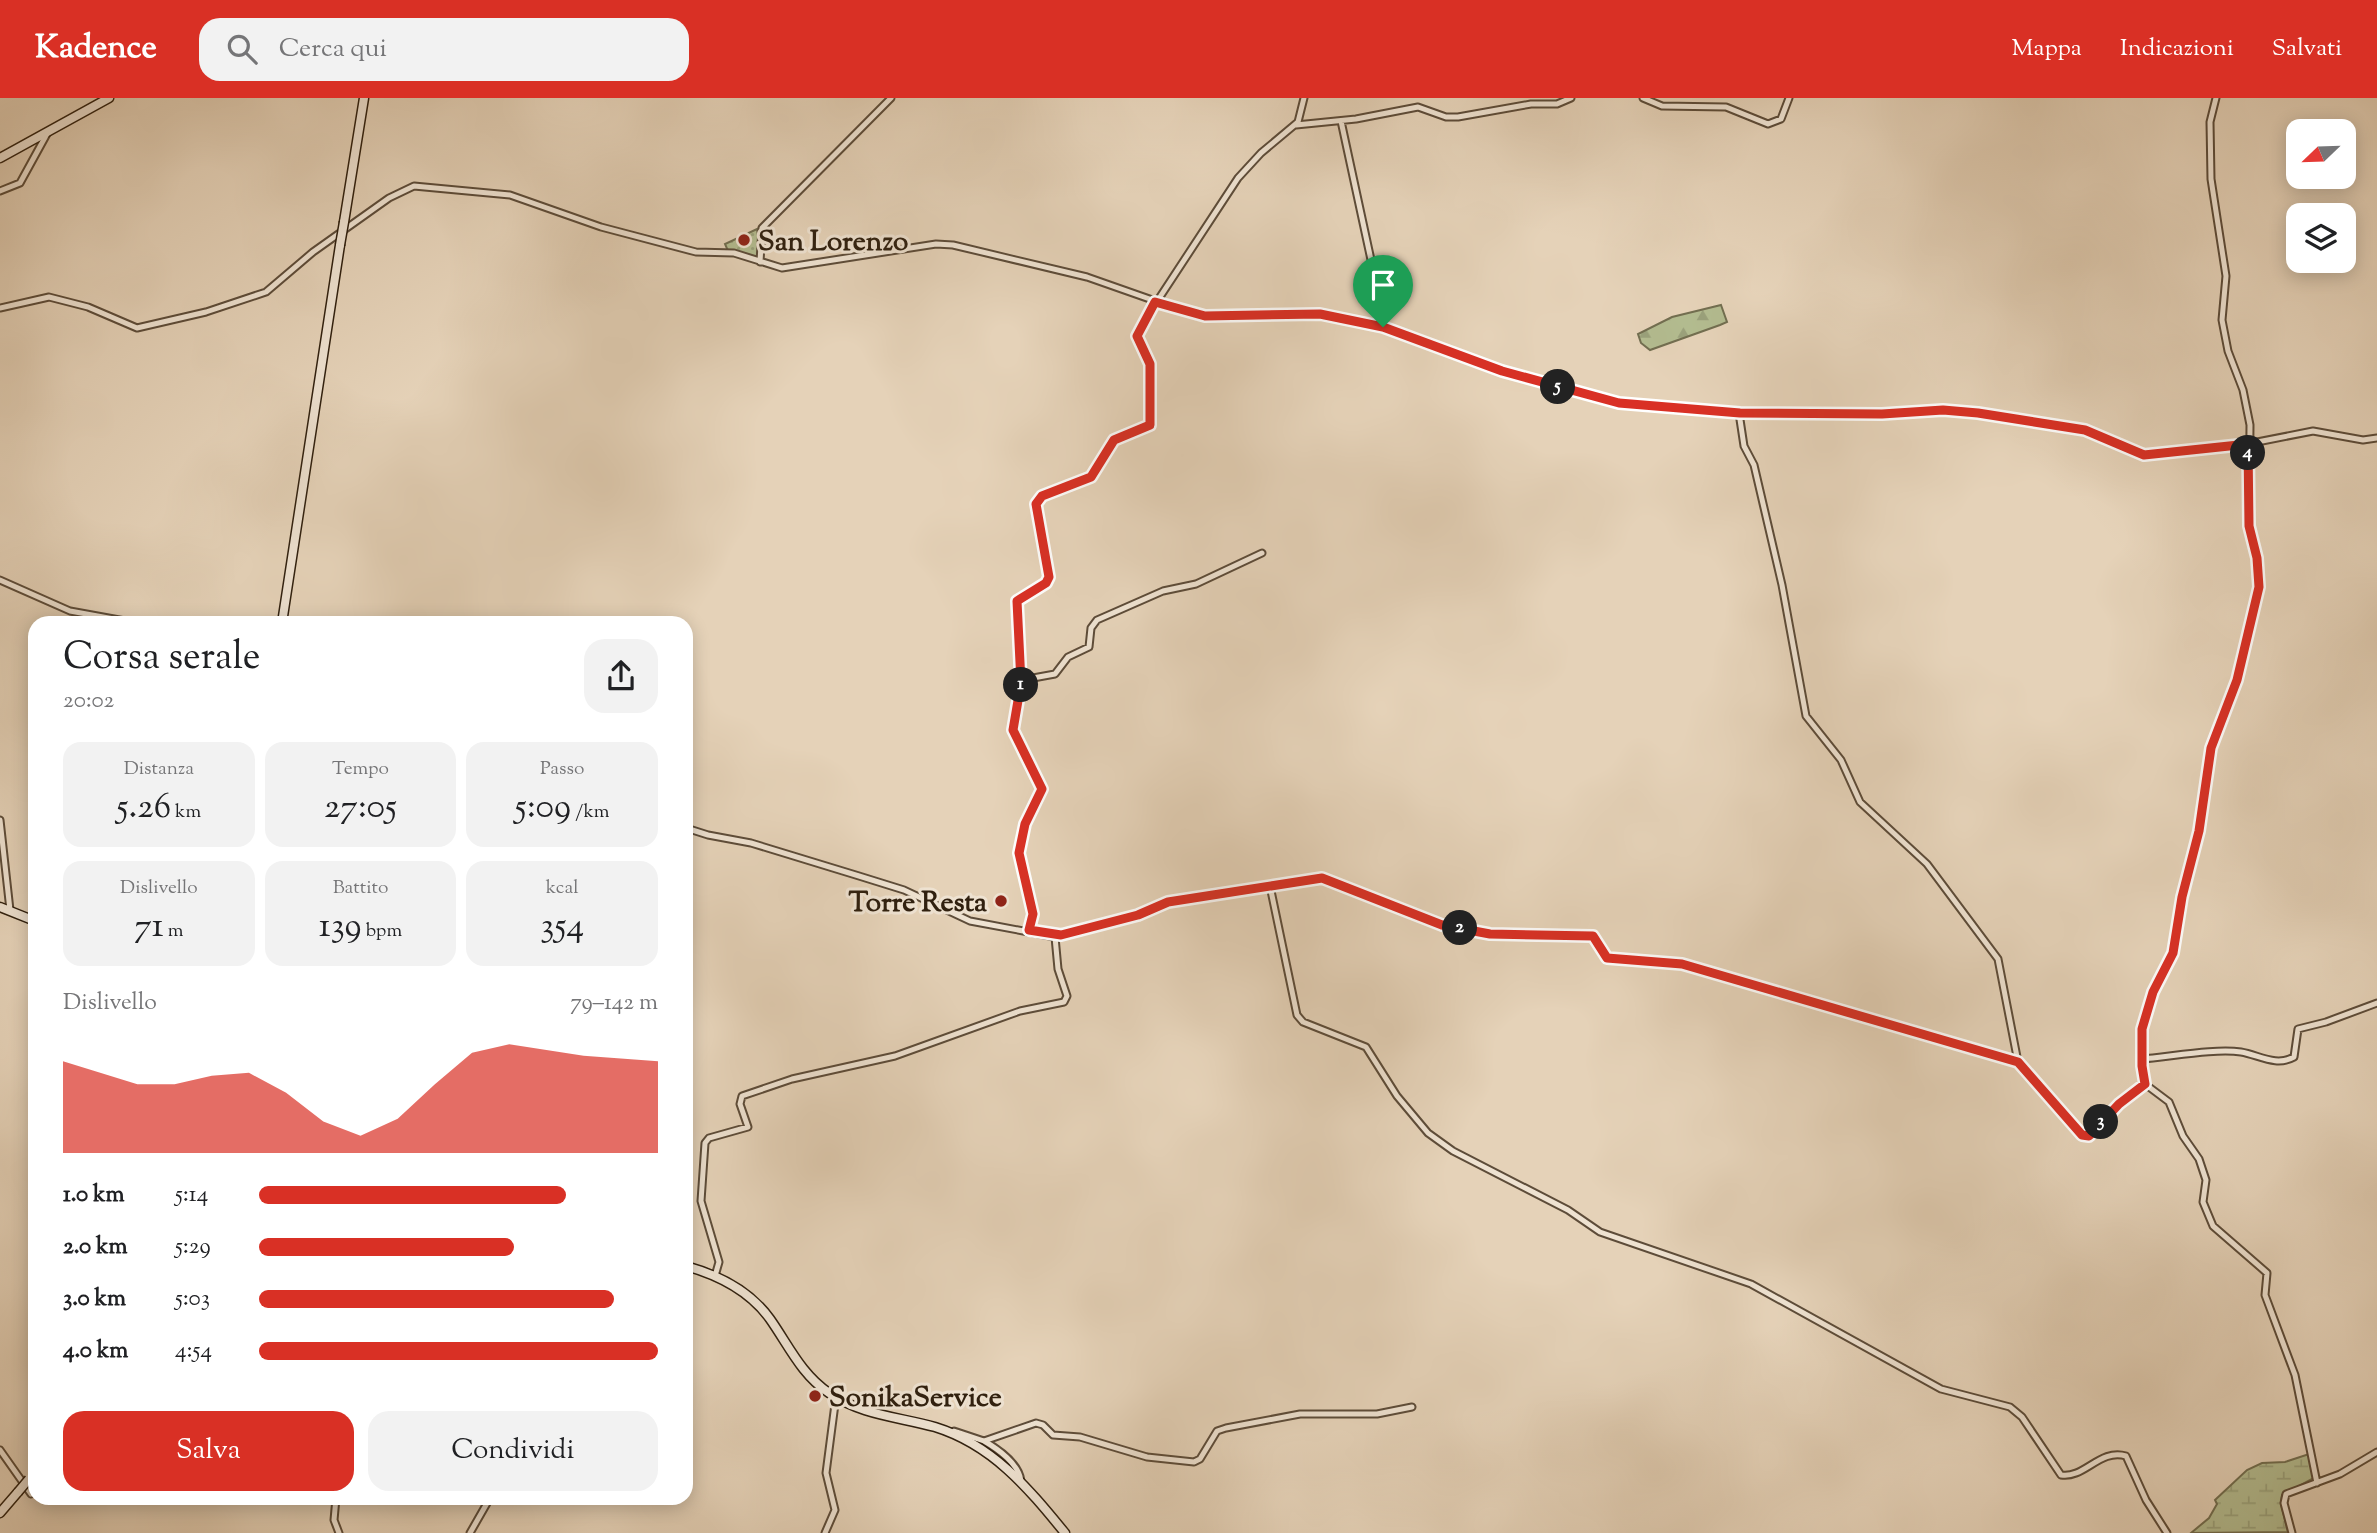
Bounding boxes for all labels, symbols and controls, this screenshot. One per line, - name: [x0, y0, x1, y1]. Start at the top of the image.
- search box: [199, 18, 689, 81]
- text: Kadence: [35, 25, 157, 73]
- icon: search: [223, 30, 261, 68]
- text: Cerca qui: [279, 31, 387, 68]
- text: Mappa: [2012, 32, 2082, 66]
- text: Indicazioni: [2120, 32, 2234, 66]
- text: Salvati: [2272, 32, 2342, 66]
- north arrow: [2286, 119, 2356, 189]
- map controls: [2286, 119, 2356, 273]
- button: layers: [2286, 203, 2356, 273]
- place label: San Lorenzo: [758, 223, 908, 263]
- marker: San Lorenzo: [736, 232, 752, 248]
- pin: [1353, 255, 1413, 327]
- icon: arrive: [1364, 266, 1402, 304]
- pin: 5: [1540, 370, 1576, 404]
- text: 5: [1554, 373, 1561, 400]
- pin: 4: [2230, 436, 2266, 470]
- text: 4: [2243, 439, 2252, 466]
- text: Corsa serale: [63, 632, 261, 686]
- button: share: [584, 639, 658, 713]
- pin: 1: [1004, 668, 1038, 702]
- text: 1: [1017, 671, 1024, 698]
- text: 20:02: [63, 685, 114, 718]
- text: Distanza: [124, 756, 194, 783]
- text: Tempo: [332, 756, 389, 783]
- text: Passo: [540, 756, 584, 783]
- text: 5.26: [116, 783, 171, 834]
- text: 27:05: [324, 783, 397, 834]
- text: 5:09: [515, 783, 571, 834]
- text: km: [171, 799, 201, 826]
- text: /km: [571, 799, 609, 826]
- text: Dislivello: [120, 875, 198, 902]
- text: Battito: [333, 875, 388, 902]
- text: kcal: [546, 875, 578, 902]
- place label: Torre Resta: [849, 884, 987, 924]
- marker: Torre Resta: [993, 893, 1009, 909]
- text: 71: [134, 902, 164, 953]
- text: 139: [319, 902, 362, 953]
- text: 354: [540, 902, 584, 953]
- pin: 2: [1442, 910, 1478, 946]
- text: 2: [1455, 914, 1464, 941]
- text: m: [164, 918, 183, 945]
- text: bpm: [362, 918, 402, 945]
- text: Dislivello: [63, 987, 157, 1020]
- text: 79–142 m: [570, 987, 658, 1020]
- pin: 3: [2084, 1104, 2118, 1140]
- text: 3: [2097, 1108, 2104, 1135]
- text: 1.0 km: [63, 1179, 125, 1212]
- text: 5:14: [175, 1179, 208, 1212]
- text: 2.0 km: [63, 1231, 128, 1264]
- text: 5:29: [175, 1231, 211, 1264]
- text: 3.0 km: [63, 1283, 126, 1316]
- text: 5:03: [175, 1283, 210, 1316]
- text: 4.0 km: [63, 1335, 128, 1368]
- text: 4:54: [175, 1335, 212, 1368]
- place label: SonikaService: [829, 1379, 1002, 1419]
- marker: SonikaService: [807, 1388, 823, 1404]
- button: Salva: [63, 1411, 354, 1491]
- button: Condividi: [368, 1411, 658, 1491]

